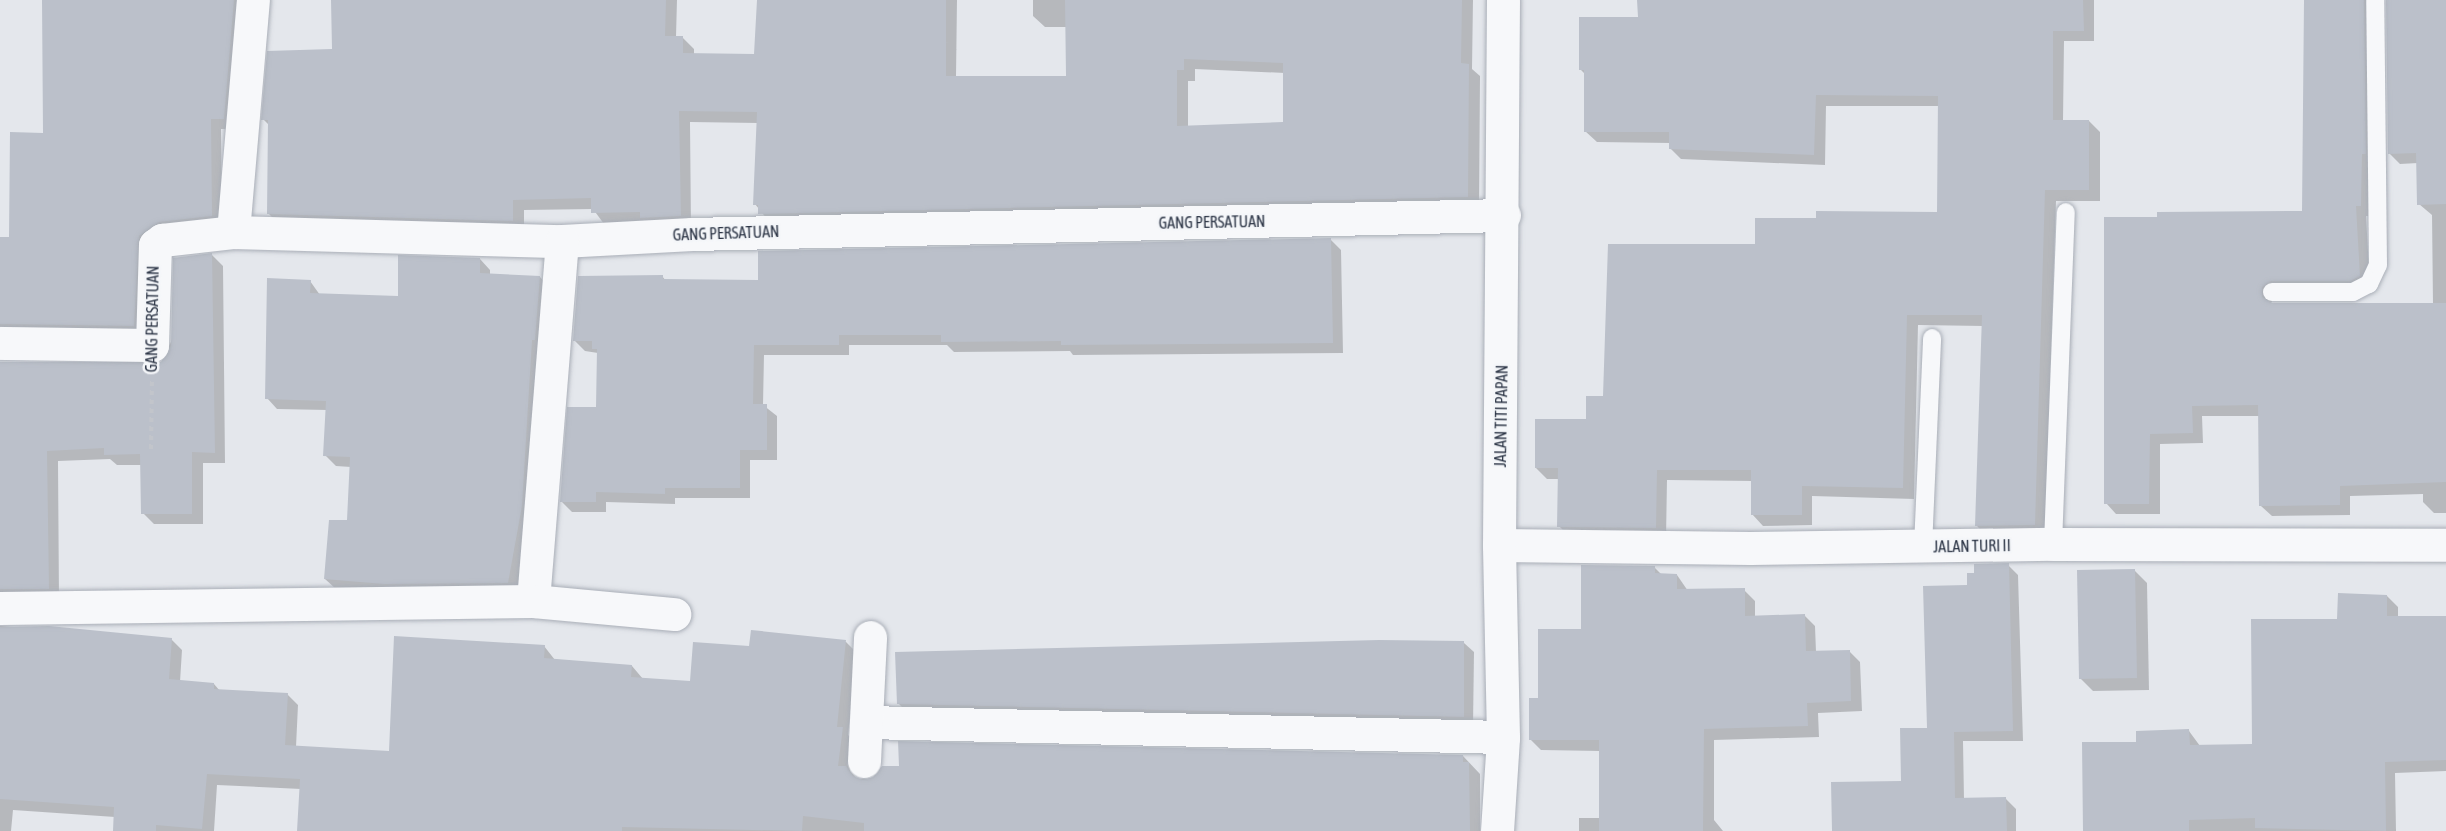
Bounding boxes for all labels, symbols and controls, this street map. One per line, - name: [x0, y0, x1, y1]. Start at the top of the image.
- street label: GANG PERSATUAN: [1158, 211, 1266, 233]
- street label: GANG PERSATUAN: [672, 222, 780, 244]
- street label: GANG PERSATUAN: [141, 265, 163, 373]
- street label: JALAN TITI PAPAN: [1491, 365, 1511, 467]
- street label: JALAN TURI II: [1933, 536, 2011, 556]

